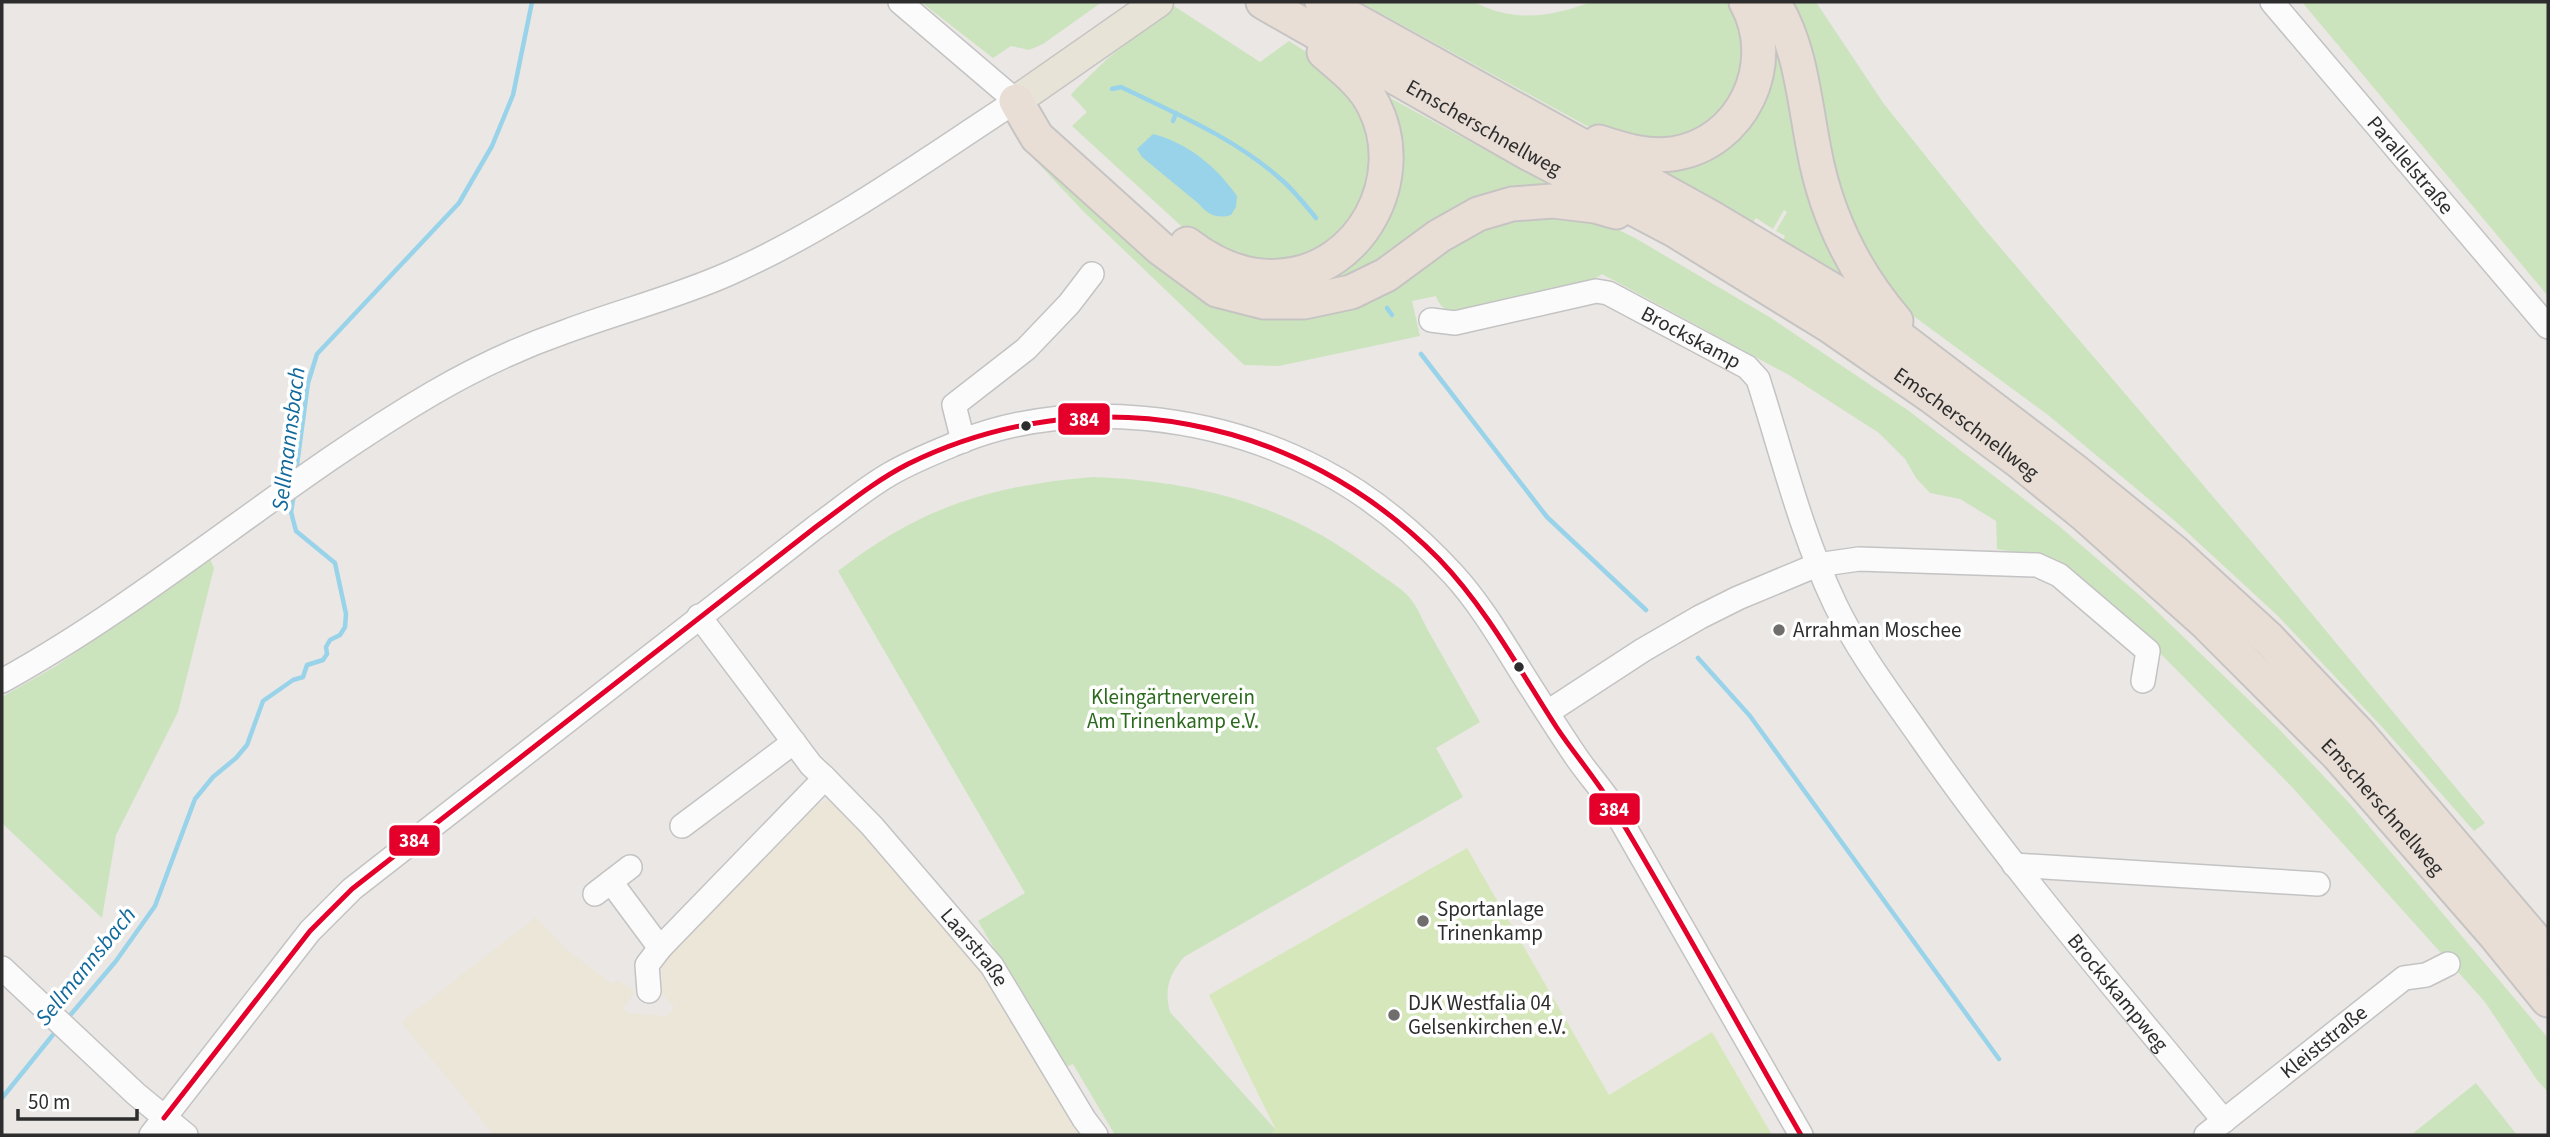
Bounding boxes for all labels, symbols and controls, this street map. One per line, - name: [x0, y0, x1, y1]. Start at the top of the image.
- street label: Emscherschnellweg: [1401, 72, 1567, 183]
- street label: Parallelstraße: [2360, 109, 2461, 221]
- street label: Brockskamp: [1636, 298, 1746, 376]
- street label: Emscherschnellweg: [1888, 360, 2046, 487]
- water label: Sellmannsbach: [263, 365, 314, 513]
- line badge: 384: [1057, 402, 1111, 436]
- text: 384: [1069, 407, 1099, 434]
- unlabelled marker: [1019, 419, 1033, 433]
- place label: Arrahman Moschee: [1793, 615, 1961, 645]
- marker: Arrahman Moschee: [1771, 622, 1787, 638]
- unlabelled marker: [1512, 660, 1526, 674]
- park label: Kleingärtnerverein Am Trinenkamp e.V.: [1087, 682, 1259, 736]
- street label: Emscherschnellweg: [2314, 731, 2452, 882]
- line badge: 384: [1588, 792, 1641, 826]
- text: 384: [1599, 797, 1629, 824]
- line badge: 384: [388, 824, 441, 857]
- text: 384: [399, 828, 429, 855]
- place label: Sportanlage Trinenkamp: [1437, 894, 1544, 948]
- water label: Sellmannsbach: [27, 900, 144, 1033]
- street label: Laarstraße: [933, 901, 1016, 992]
- marker: Sportanlage Trinenkamp: [1415, 913, 1431, 929]
- street label: Brockskampweg: [2060, 927, 2176, 1058]
- place label: DJK Westfalia 04 Gelsenkirchen e.V.: [1408, 988, 1566, 1042]
- street label: Kleiststraße: [2274, 998, 2374, 1086]
- marker: DJK Westfalia 04 Gelsenkirchen e.V.: [1386, 1007, 1402, 1023]
- scale bar: [18, 1078, 136, 1122]
- text: 50 m: [28, 1087, 70, 1117]

